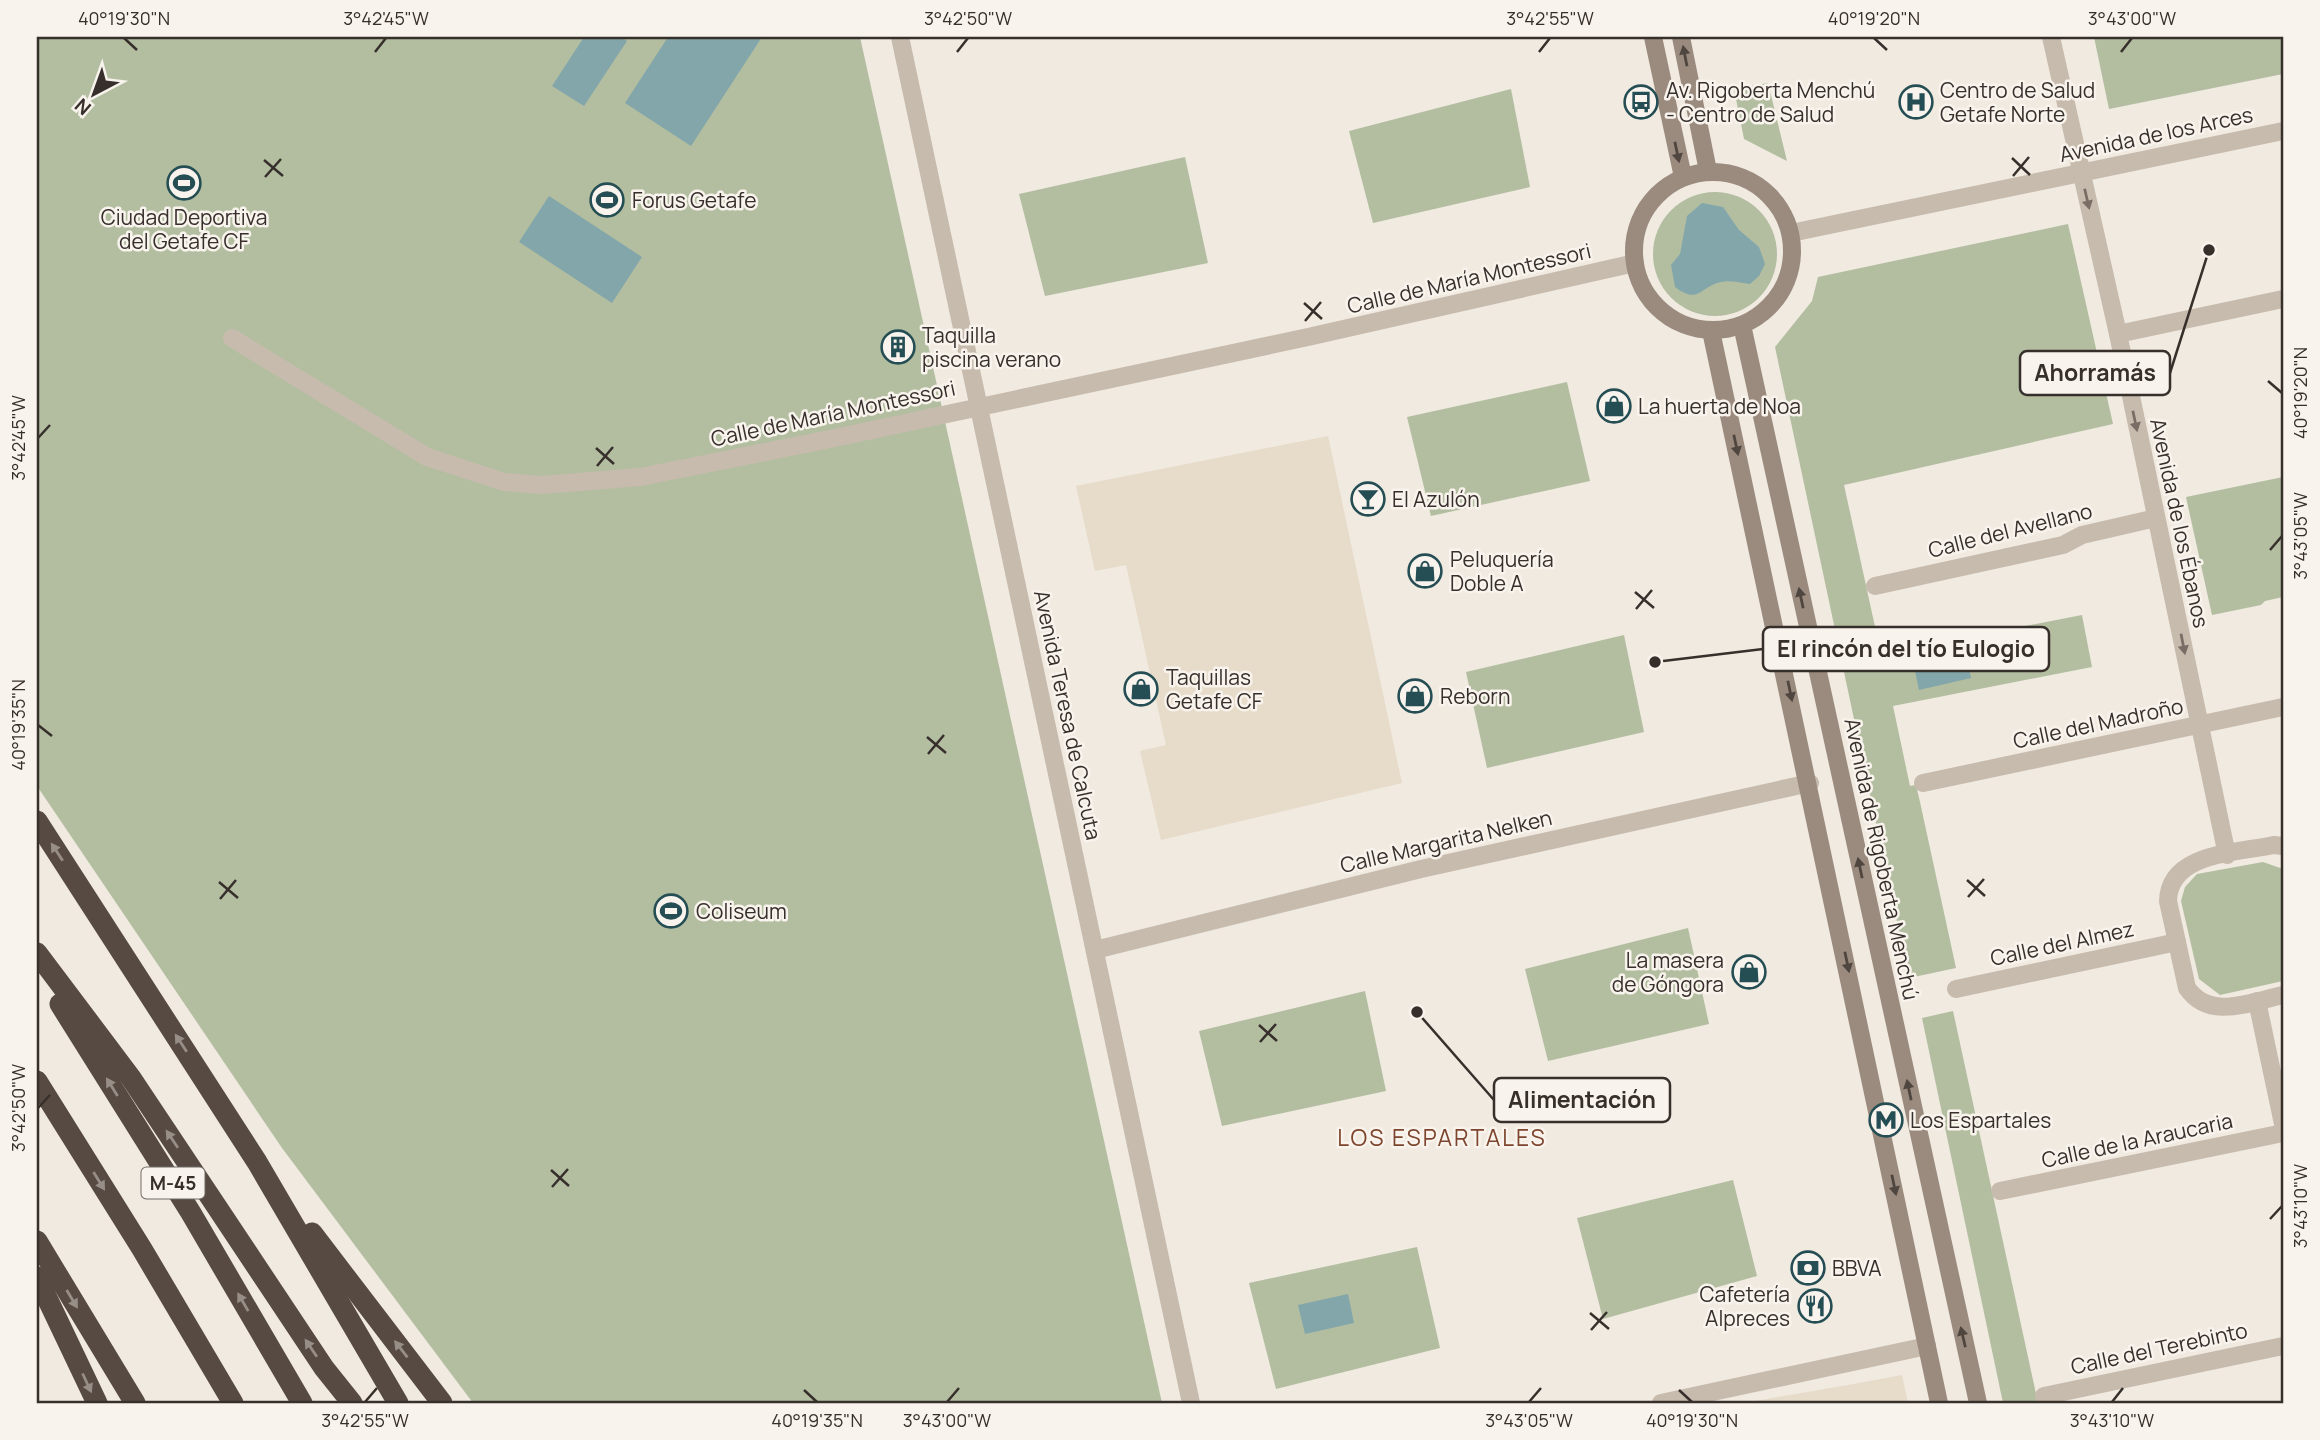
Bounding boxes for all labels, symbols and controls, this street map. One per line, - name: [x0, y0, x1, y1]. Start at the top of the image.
- text: 40°19'30"N: [78, 6, 170, 30]
- text: 3°42'45"W: [343, 6, 429, 30]
- text: 3°42'50"W: [924, 6, 1012, 30]
- text: 3°42'55"W: [1506, 6, 1594, 30]
- text: 40°19'20"N: [1828, 6, 1920, 30]
- text: 3°43'00"W: [2088, 6, 2176, 30]
- one-way arrow: [1679, 45, 1690, 67]
- north arrow: [60, 60, 130, 130]
- place label: Av. Rigoberta Menchú - Centro de Salud: [1666, 76, 1875, 128]
- place label: Centro de Salud Getafe Norte: [1940, 76, 2095, 128]
- bus stop icon: Av. Rigoberta Menchú - Centro de Salud: [1622, 83, 1660, 121]
- hospital icon: Centro de Salud Getafe Norte: [1897, 83, 1935, 121]
- text: N: [69, 93, 97, 121]
- street label: Avenida de los Arces: [2057, 100, 2255, 168]
- one-way arrow: [1672, 141, 1683, 163]
- sports icon: Ciudad Deportiva del Getafe CF: [165, 164, 203, 202]
- sports icon: Forus Getafe: [588, 181, 626, 219]
- place label: Forus Getafe: [632, 186, 756, 214]
- one-way arrow: [2082, 188, 2093, 210]
- place label: Ciudad Deportiva del Getafe CF: [101, 203, 267, 255]
- street label: Calle de María Montessori: [1344, 236, 1594, 320]
- place label: Taquilla piscina verano: [922, 321, 1061, 373]
- building icon: Taquilla piscina verano: [879, 328, 917, 366]
- text: 40°19'20"N: [2288, 347, 2312, 439]
- callout: Ahorramás: [2020, 351, 2170, 395]
- text: Ahorramás: [2034, 356, 2156, 388]
- street label: Calle de María Montessori: [708, 373, 958, 453]
- shop icon: La huerta de Noa: [1595, 387, 1633, 425]
- place label: La huerta de Noa: [1638, 392, 1801, 420]
- text: 3°42'45"W: [6, 395, 30, 481]
- one-way arrow: [2130, 410, 2141, 432]
- street label: Avenida de los Ébanos: [2144, 416, 2216, 630]
- one-way arrow: [1731, 434, 1742, 456]
- bar icon: El Azulón: [1349, 480, 1387, 518]
- place label: El Azulón: [1392, 485, 1480, 513]
- text: 3°43'05"W: [2288, 492, 2312, 580]
- street label: Calle del Avellano: [1925, 496, 2095, 564]
- place label: Peluquería Doble A: [1450, 545, 1554, 597]
- shop icon: Peluquería Doble A: [1406, 552, 1444, 590]
- one-way arrow: [1796, 587, 1807, 609]
- street label: Avenida Teresa de Calcuta: [1028, 588, 1108, 842]
- callout: El rincón del tío Eulogio: [1763, 627, 2049, 671]
- text: El rincón del tío Eulogio: [1777, 632, 2035, 664]
- one-way arrow: [2177, 633, 2188, 655]
- place label: Taquillas Getafe CF: [1166, 663, 1263, 715]
- shop icon: Taquillas Getafe CF: [1122, 670, 1160, 708]
- shop icon: Reborn: [1396, 677, 1434, 715]
- text: 40°19'35"N: [6, 679, 30, 771]
- one-way arrow: [1784, 680, 1795, 702]
- place label: Reborn: [1440, 682, 1510, 710]
- street label: Calle del Madroño: [2010, 691, 2186, 755]
- street label: Avenida de Rigoberta Menchú: [1838, 716, 1926, 1002]
- street label: Calle Margarita Nelken: [1337, 803, 1555, 879]
- one-way arrow: [51, 842, 64, 862]
- one-way arrow: [1855, 857, 1866, 879]
- sports icon: Coliseum: [652, 892, 690, 930]
- place label: Coliseum: [696, 897, 787, 925]
- street label: Calle del Almez: [1988, 914, 2136, 972]
- place label: La masera de Góngora: [1612, 946, 1724, 998]
- one-way arrow: [1842, 951, 1853, 973]
- shop icon: La masera de Góngora: [1730, 953, 1768, 991]
- one-way arrow: [174, 1034, 187, 1053]
- text: 3°42'50"W: [6, 1064, 30, 1152]
- one-way arrow: [105, 1077, 118, 1096]
- callout: Alimentación: [1494, 1078, 1670, 1122]
- one-way arrow: [1903, 1079, 1914, 1101]
- text: Alimentación: [1508, 1083, 1656, 1115]
- metro station icon: Los Espartales: [1867, 1101, 1905, 1139]
- place label: Los Espartales: [1910, 1106, 2051, 1134]
- street label: Calle de la Araucaria: [2039, 1106, 2235, 1174]
- district label: LOS ESPARTALES: [1337, 1121, 1547, 1153]
- one-way arrow: [166, 1129, 179, 1148]
- text: 3°43'10"W: [2288, 1164, 2312, 1248]
- road number: M-45: [142, 1168, 204, 1198]
- one-way arrow: [93, 1171, 106, 1190]
- one-way arrow: [1888, 1174, 1899, 1196]
- bank icon: BBVA: [1789, 1249, 1827, 1287]
- place label: BBVA: [1832, 1254, 1882, 1282]
- place label: Cafetería Alpreces: [1700, 1280, 1790, 1332]
- restaurant icon: Cafetería Alpreces: [1796, 1287, 1834, 1325]
- one-way arrow: [66, 1290, 79, 1309]
- one-way arrow: [237, 1292, 249, 1311]
- street label: Calle del Terebinto: [2068, 1316, 2250, 1380]
- one-way arrow: [1957, 1326, 1968, 1348]
- one-way arrow: [305, 1339, 318, 1358]
- one-way arrow: [394, 1340, 408, 1358]
- one-way arrow: [82, 1373, 93, 1393]
- text: 3°42'55"W: [321, 1408, 409, 1432]
- text: 40°19'35"N: [771, 1408, 863, 1432]
- text: 3°43'00"W: [903, 1408, 991, 1432]
- text: 3°43'05"W: [1485, 1408, 1573, 1432]
- text: 40°19'30"N: [1646, 1408, 1738, 1432]
- text: 3°43'10"W: [2070, 1408, 2154, 1432]

